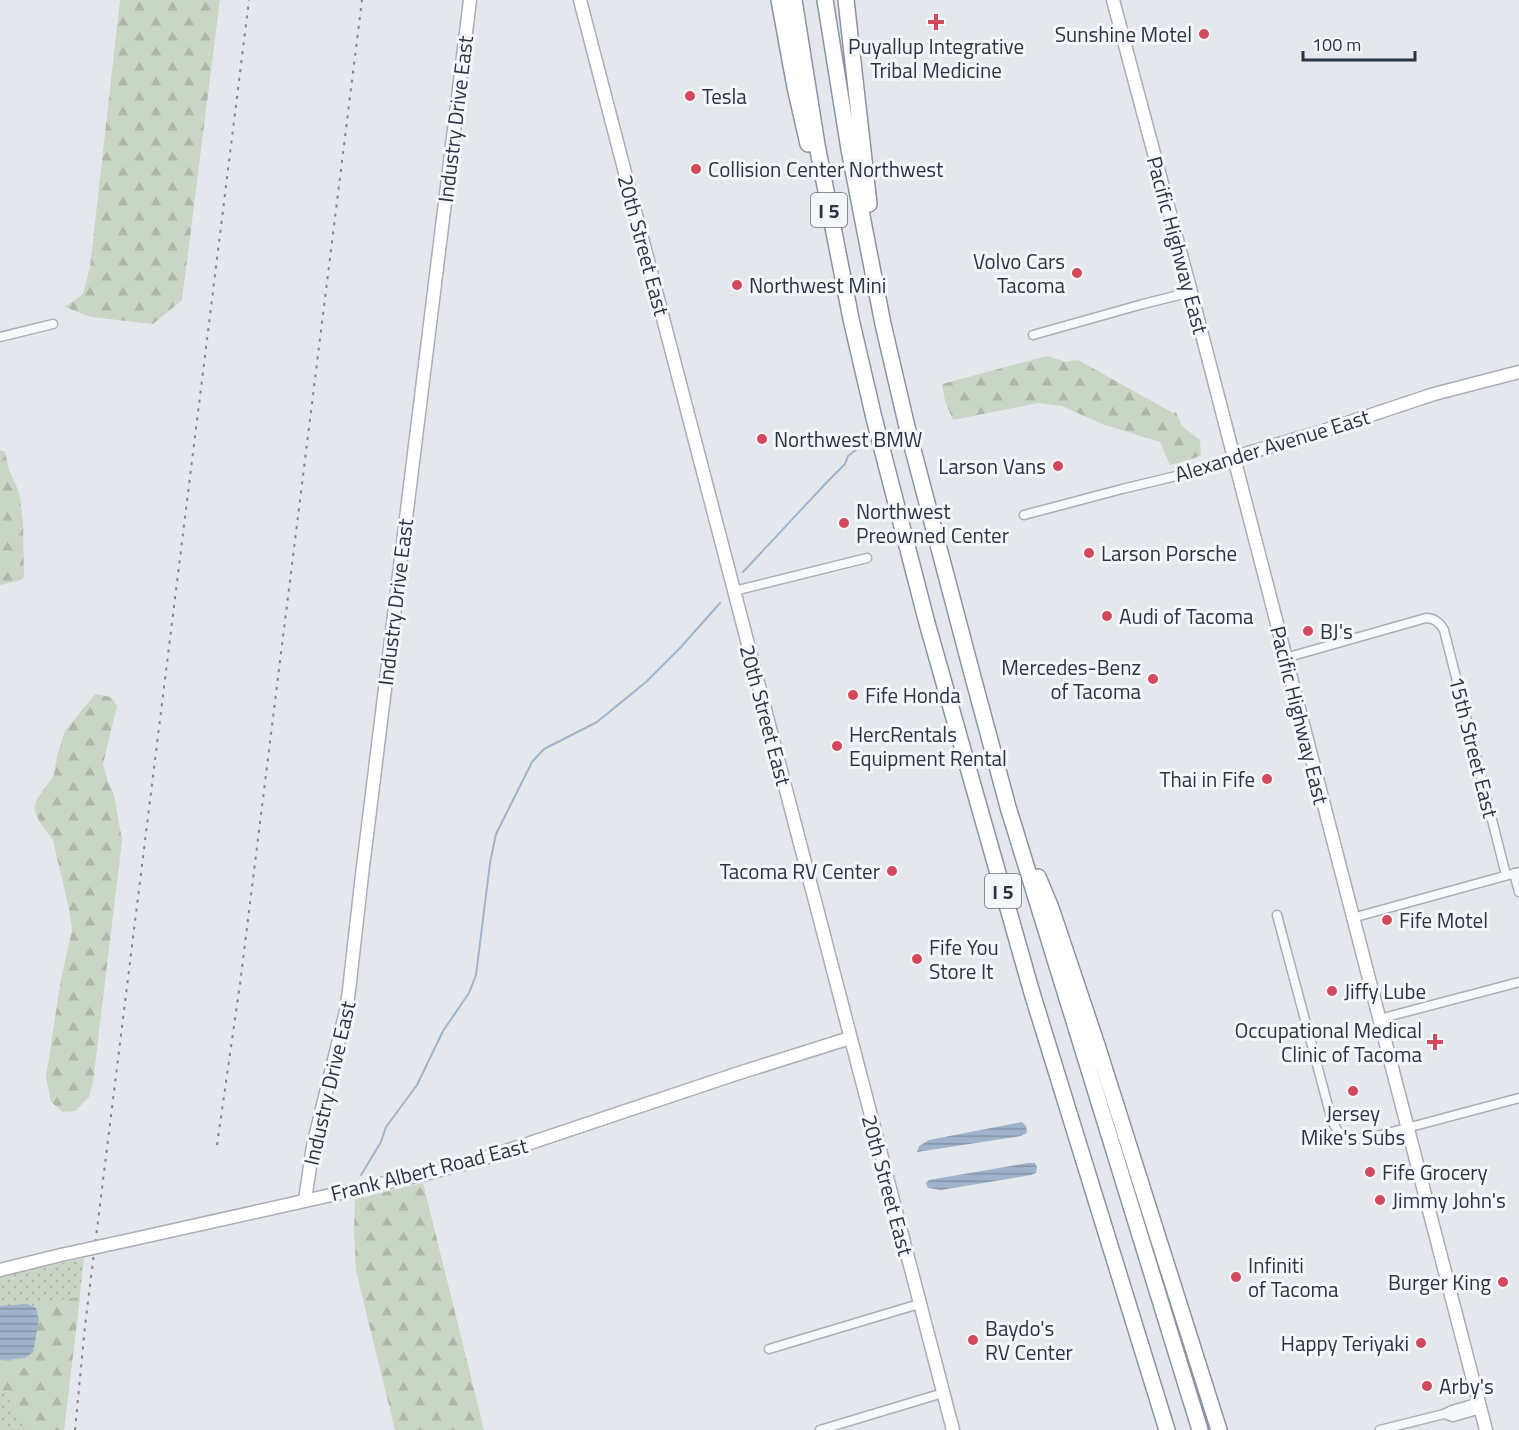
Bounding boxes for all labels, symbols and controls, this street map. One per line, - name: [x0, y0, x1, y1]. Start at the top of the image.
- marker: Puyallup Integrative Tribal Medicine: [927, 13, 945, 31]
- place label: Sunshine Motel: [1055, 18, 1192, 50]
- scale bar: [1303, 24, 1416, 62]
- marker: Sunshine Motel: [1197, 27, 1211, 41]
- place label: Puyallup Integrative Tribal Medicine: [848, 30, 1024, 86]
- text: 100 m: [1312, 31, 1361, 58]
- street label: Industry Drive East: [429, 33, 481, 204]
- place label: Tesla: [702, 80, 747, 112]
- marker: Tesla: [683, 89, 697, 103]
- street label: Pacific Highway East: [1139, 152, 1217, 338]
- place label: Collision Center Northwest: [708, 153, 944, 185]
- marker: Collision Center Northwest: [689, 162, 703, 176]
- street label: 20th Street East: [610, 171, 678, 320]
- road number: I 5: [811, 193, 847, 227]
- place label: Volvo Cars Tacoma: [973, 245, 1065, 301]
- marker: Volvo Cars Tacoma: [1070, 266, 1084, 280]
- place label: Northwest Mini: [749, 269, 886, 301]
- marker: Northwest Mini: [730, 278, 744, 292]
- street label: Alexander Avenue East: [1171, 400, 1374, 490]
- place label: Northwest BMW: [774, 423, 922, 455]
- marker: Northwest BMW: [755, 432, 769, 446]
- place label: Larson Vans: [938, 450, 1046, 482]
- marker: Larson Vans: [1051, 459, 1065, 473]
- place label: Northwest Preowned Center: [856, 495, 1009, 551]
- street label: Industry Drive East: [369, 516, 421, 687]
- marker: Northwest Preowned Center: [837, 516, 851, 530]
- place label: Larson Porsche: [1101, 537, 1237, 569]
- marker: Larson Porsche: [1082, 546, 1096, 560]
- place label: Audi of Tacoma: [1119, 600, 1254, 632]
- marker: Audi of Tacoma: [1100, 609, 1114, 623]
- place label: BJ's: [1320, 615, 1353, 647]
- street label: Pacific Highway East: [1262, 622, 1338, 808]
- marker: BJ's: [1301, 624, 1315, 638]
- street label: 20th Street East: [732, 641, 800, 790]
- place label: Mercedes-Benz of Tacoma: [1001, 651, 1141, 707]
- marker: Mercedes-Benz of Tacoma: [1146, 672, 1160, 686]
- street label: 15th Street East: [1441, 673, 1507, 822]
- place label: Fife Honda: [865, 679, 961, 711]
- marker: Fife Honda: [846, 688, 860, 702]
- place label: HercRentals Equipment Rental: [849, 718, 1007, 774]
- marker: HercRentals Equipment Rental: [830, 739, 844, 753]
- place label: Thai in Fife: [1159, 763, 1255, 795]
- marker: Thai in Fife: [1260, 772, 1274, 786]
- place label: Tacoma RV Center: [720, 855, 880, 887]
- marker: Tacoma RV Center: [885, 864, 899, 878]
- road number: I 5: [985, 874, 1021, 908]
- place label: Fife Motel: [1399, 904, 1488, 936]
- marker: Fife Motel: [1380, 913, 1394, 927]
- place label: Fife You Store It: [929, 931, 999, 987]
- marker: Fife You Store It: [910, 952, 924, 966]
- place label: Jiffy Lube: [1344, 975, 1426, 1007]
- marker: Jiffy Lube: [1325, 984, 1339, 998]
- street label: Industry Drive East: [295, 997, 364, 1168]
- place label: Occupational Medical Clinic of Tacoma: [1235, 1014, 1422, 1070]
- marker: Occupational Medical Clinic of Tacoma: [1426, 1033, 1444, 1051]
- marker: Jersey Mike's Subs: [1346, 1084, 1360, 1098]
- place label: Jersey Mike's Subs: [1301, 1097, 1405, 1153]
- street label: 20th Street East: [854, 1111, 922, 1260]
- street label: Frank Albert Road East: [327, 1129, 531, 1209]
- place label: Fife Grocery: [1382, 1156, 1488, 1188]
- marker: Fife Grocery: [1363, 1165, 1377, 1179]
- place label: Jimmy John's: [1392, 1184, 1506, 1216]
- marker: Jimmy John's: [1373, 1193, 1387, 1207]
- place label: Infiniti of Tacoma: [1248, 1249, 1339, 1305]
- place label: Burger King: [1388, 1266, 1491, 1298]
- marker: Infiniti of Tacoma: [1229, 1270, 1243, 1284]
- marker: Burger King: [1496, 1275, 1510, 1289]
- place label: Baydo's RV Center: [985, 1312, 1073, 1368]
- place label: Happy Teriyaki: [1281, 1327, 1409, 1359]
- marker: Baydo's RV Center: [966, 1333, 980, 1347]
- marker: Happy Teriyaki: [1414, 1336, 1428, 1350]
- place label: Arby's: [1439, 1370, 1494, 1402]
- marker: Arby's: [1420, 1379, 1434, 1393]

